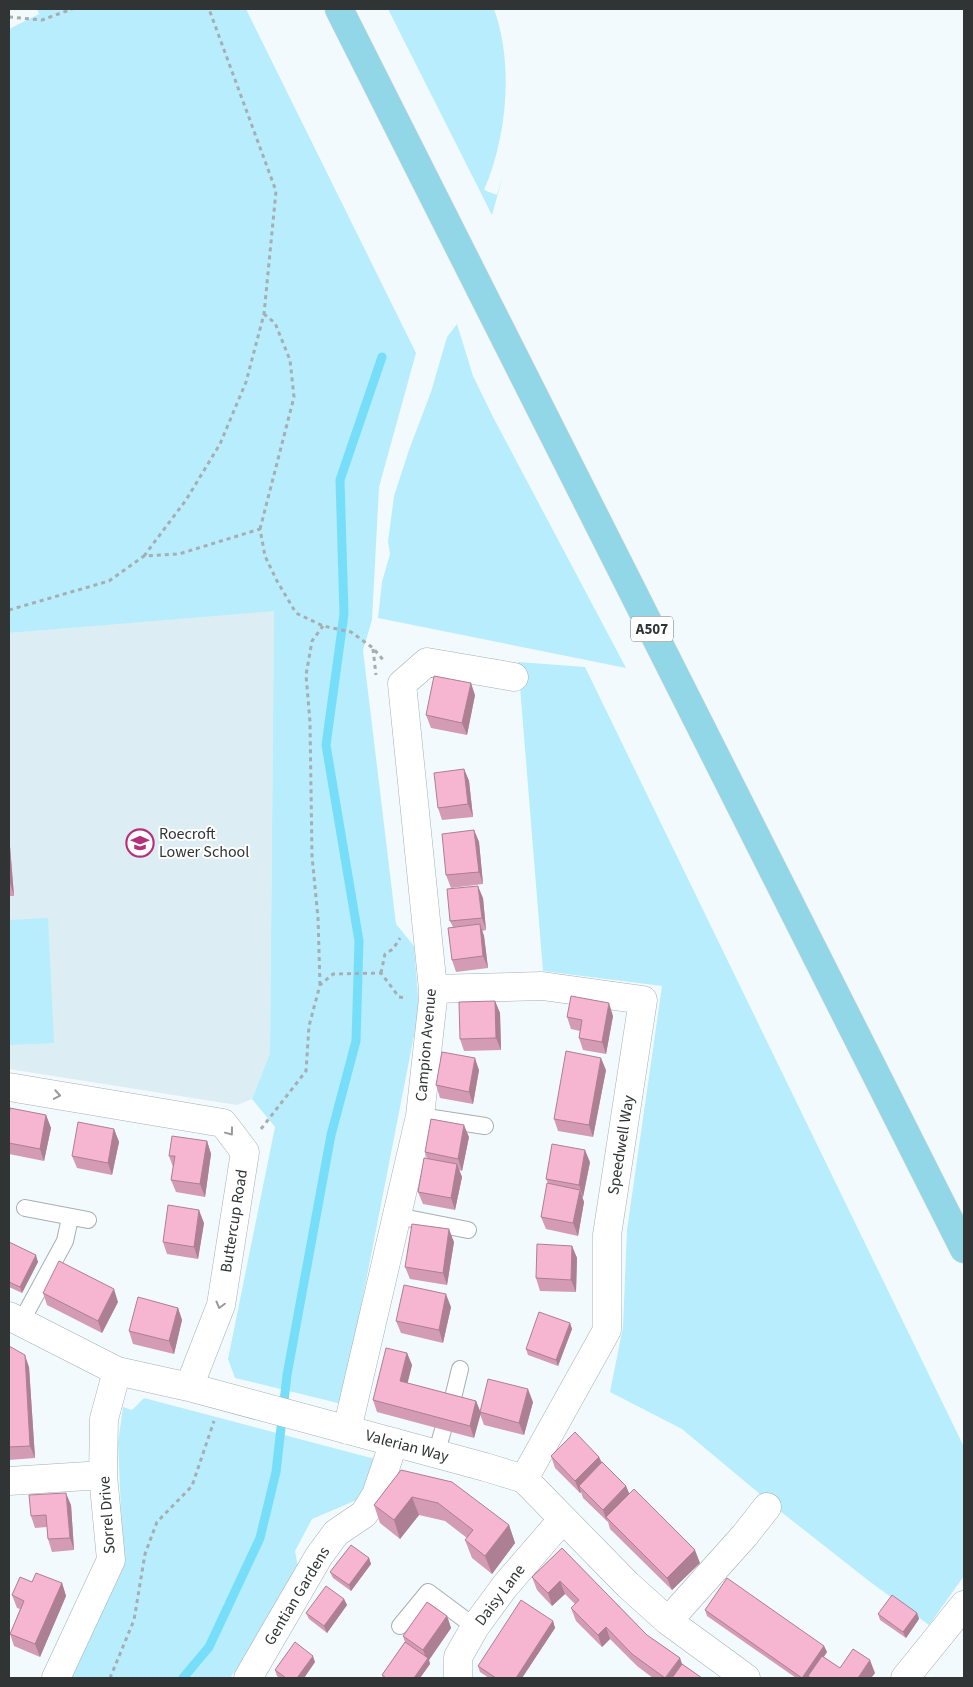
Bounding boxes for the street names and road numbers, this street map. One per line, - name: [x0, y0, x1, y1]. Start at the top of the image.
- road number: A507: [631, 616, 673, 642]
- street label: Campion Avenue: [410, 988, 442, 1102]
- street label: Speedwell Way: [602, 1093, 640, 1196]
- street label: Buttercup Road: [215, 1168, 253, 1274]
- street label: Valerian Way: [363, 1424, 452, 1468]
- street label: Sorrel Drive: [93, 1475, 121, 1555]
- street label: Gentian Gardens: [259, 1542, 335, 1649]
- street label: Daisy Lane: [470, 1560, 530, 1630]

